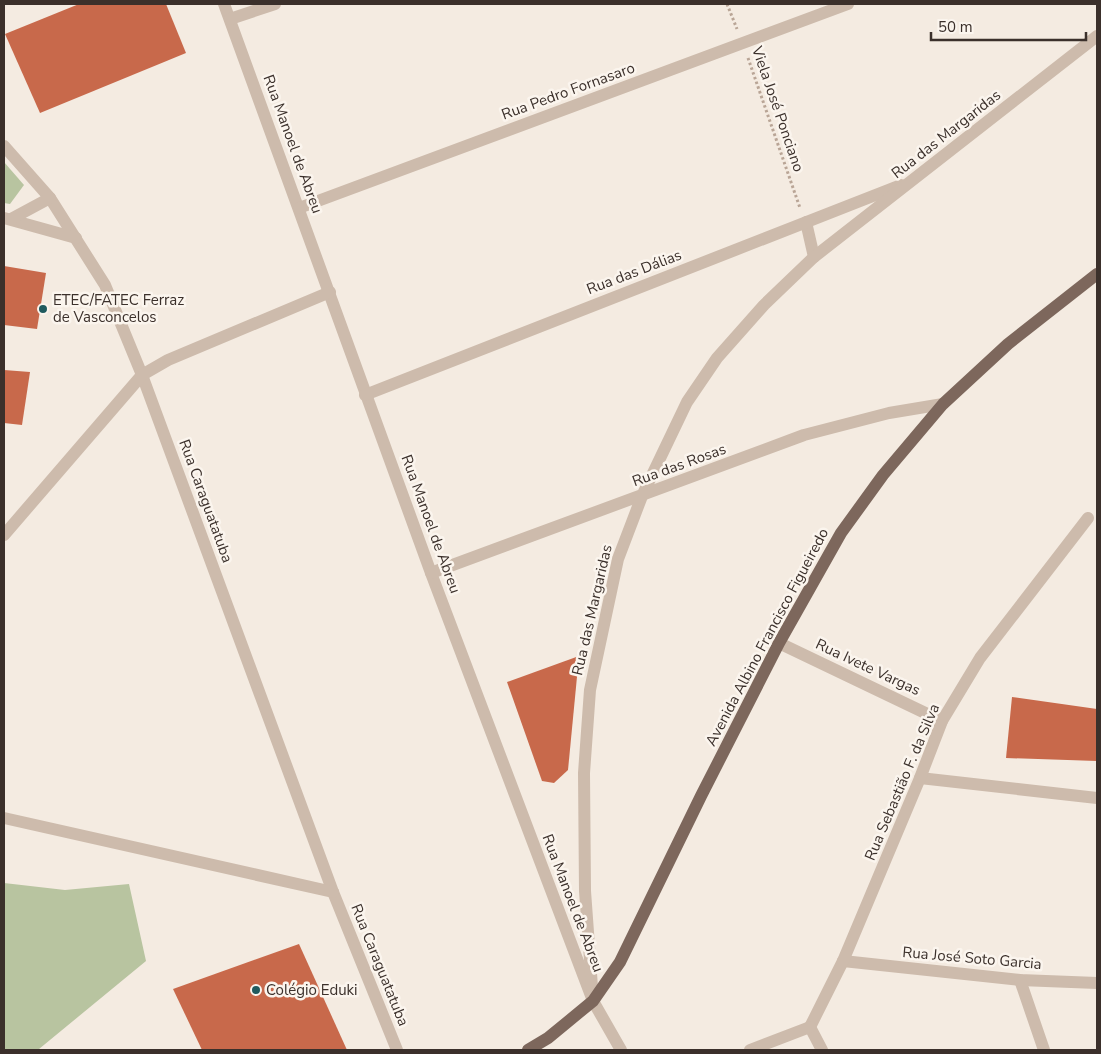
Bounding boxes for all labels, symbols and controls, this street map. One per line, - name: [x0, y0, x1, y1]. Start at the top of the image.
- scale bar: [931, 10, 1086, 42]
- text: 50 m: [938, 17, 973, 37]
- street label: Viela José Ponciano: [747, 43, 809, 174]
- street label: Rua Pedro Fornasaro: [499, 58, 637, 124]
- street label: Rua Manoel de Abreu: [259, 72, 327, 216]
- street label: Rua das Margaridas: [887, 85, 1005, 183]
- street label: Rua das Dálias: [584, 245, 684, 299]
- place label: ETEC/FATEC Ferraz de Vasconcelos: [53, 290, 184, 327]
- marker: ETEC/FATEC Ferraz de Vasconcelos: [37, 303, 49, 315]
- street label: Rua Caraguatatuba: [174, 436, 238, 566]
- street label: Rua das Rosas: [629, 439, 729, 491]
- street label: Rua Manoel de Abreu: [397, 452, 465, 596]
- street label: Avenida Albino Francisco Figueiredo: [701, 525, 833, 749]
- street label: Rua das Margaridas: [567, 543, 617, 677]
- street label: Rua Ivete Vargas: [812, 634, 924, 700]
- street label: Rua Sebastião F. da Silva: [860, 701, 944, 863]
- street label: Rua Manoel de Abreu: [537, 831, 609, 975]
- street label: Rua Caraguatatuba: [346, 901, 414, 1029]
- street label: Rua José Soto Garcia: [901, 942, 1043, 974]
- place label: Colégio Eduki: [266, 980, 358, 1000]
- marker: Colégio Eduki: [250, 984, 262, 996]

